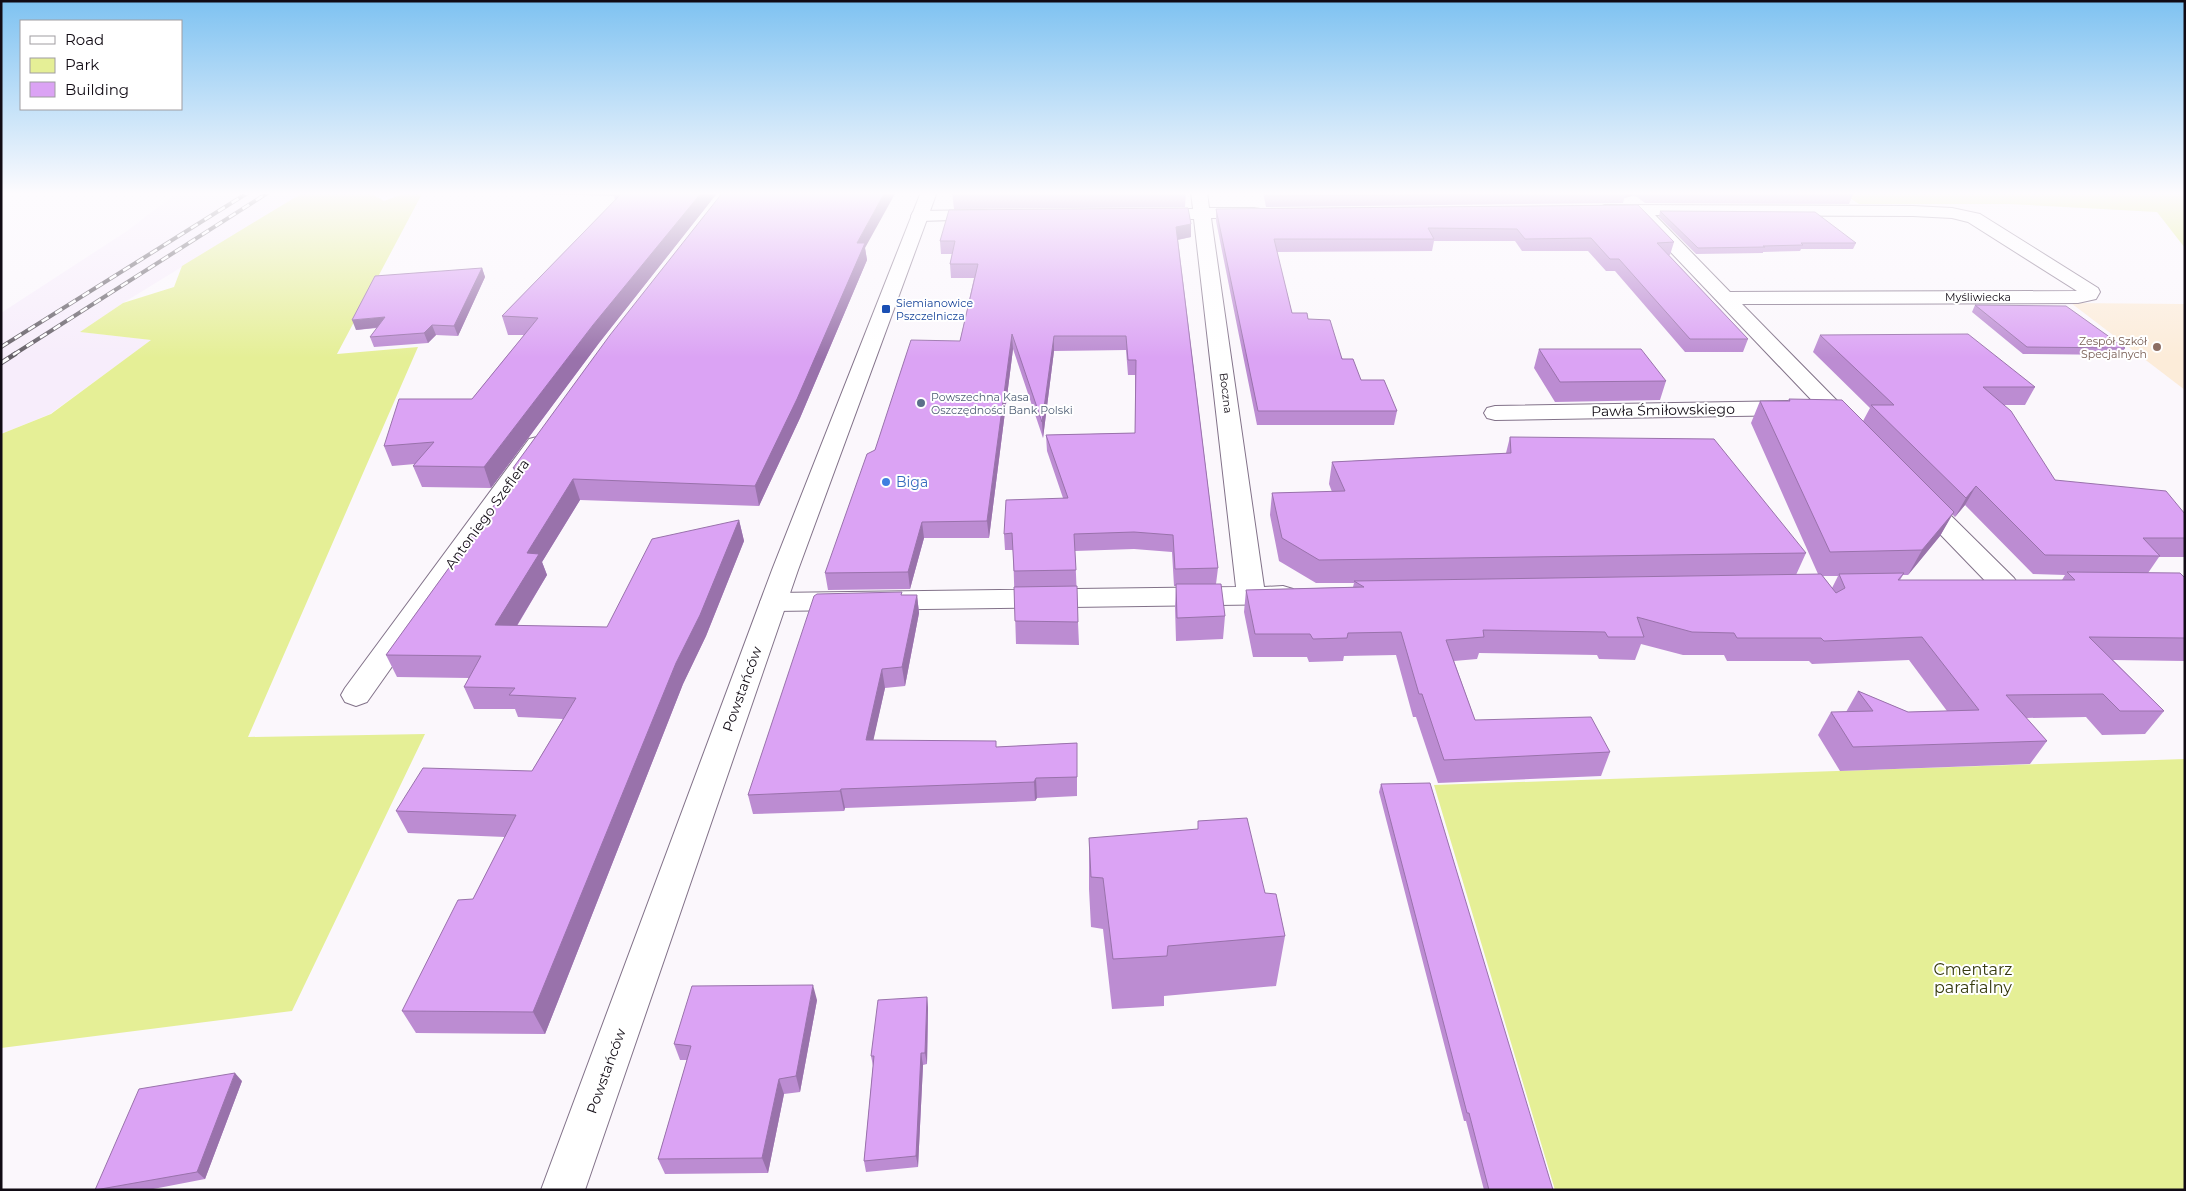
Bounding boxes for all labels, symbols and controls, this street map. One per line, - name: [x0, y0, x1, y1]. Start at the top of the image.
- legend: [20, 20, 182, 110]
- text: Road: [65, 30, 104, 49]
- text: Park: [65, 55, 99, 74]
- text: Building: [65, 80, 129, 99]
- street label: Myśliwiecka: [1945, 290, 2011, 304]
- place label: Siemianowice Pszczelnicza: [896, 296, 973, 323]
- marker: Siemianowice Pszczelnicza: [880, 303, 892, 315]
- place label: Zespół Szkół Specjalnych: [2079, 334, 2148, 361]
- marker: Zespół Szkół Specjalnych: [2151, 341, 2163, 353]
- street label: Boczna: [1217, 372, 1235, 414]
- place label: Powszechna Kasa Oszczędności Bank Polski: [931, 390, 1073, 417]
- marker: Powszechna Kasa Oszczędności Bank Polski: [915, 397, 927, 409]
- street label: Pawła Śmiłowskiego: [1591, 400, 1735, 420]
- street label: Antoniego Szeflera: [441, 455, 533, 573]
- place label: Biga: [896, 473, 928, 491]
- marker: Biga: [880, 476, 892, 488]
- street label: Powstańców: [718, 643, 766, 734]
- park label: Cmentarz parafialny: [1933, 960, 2013, 997]
- street label: Powstańców: [582, 1025, 630, 1116]

